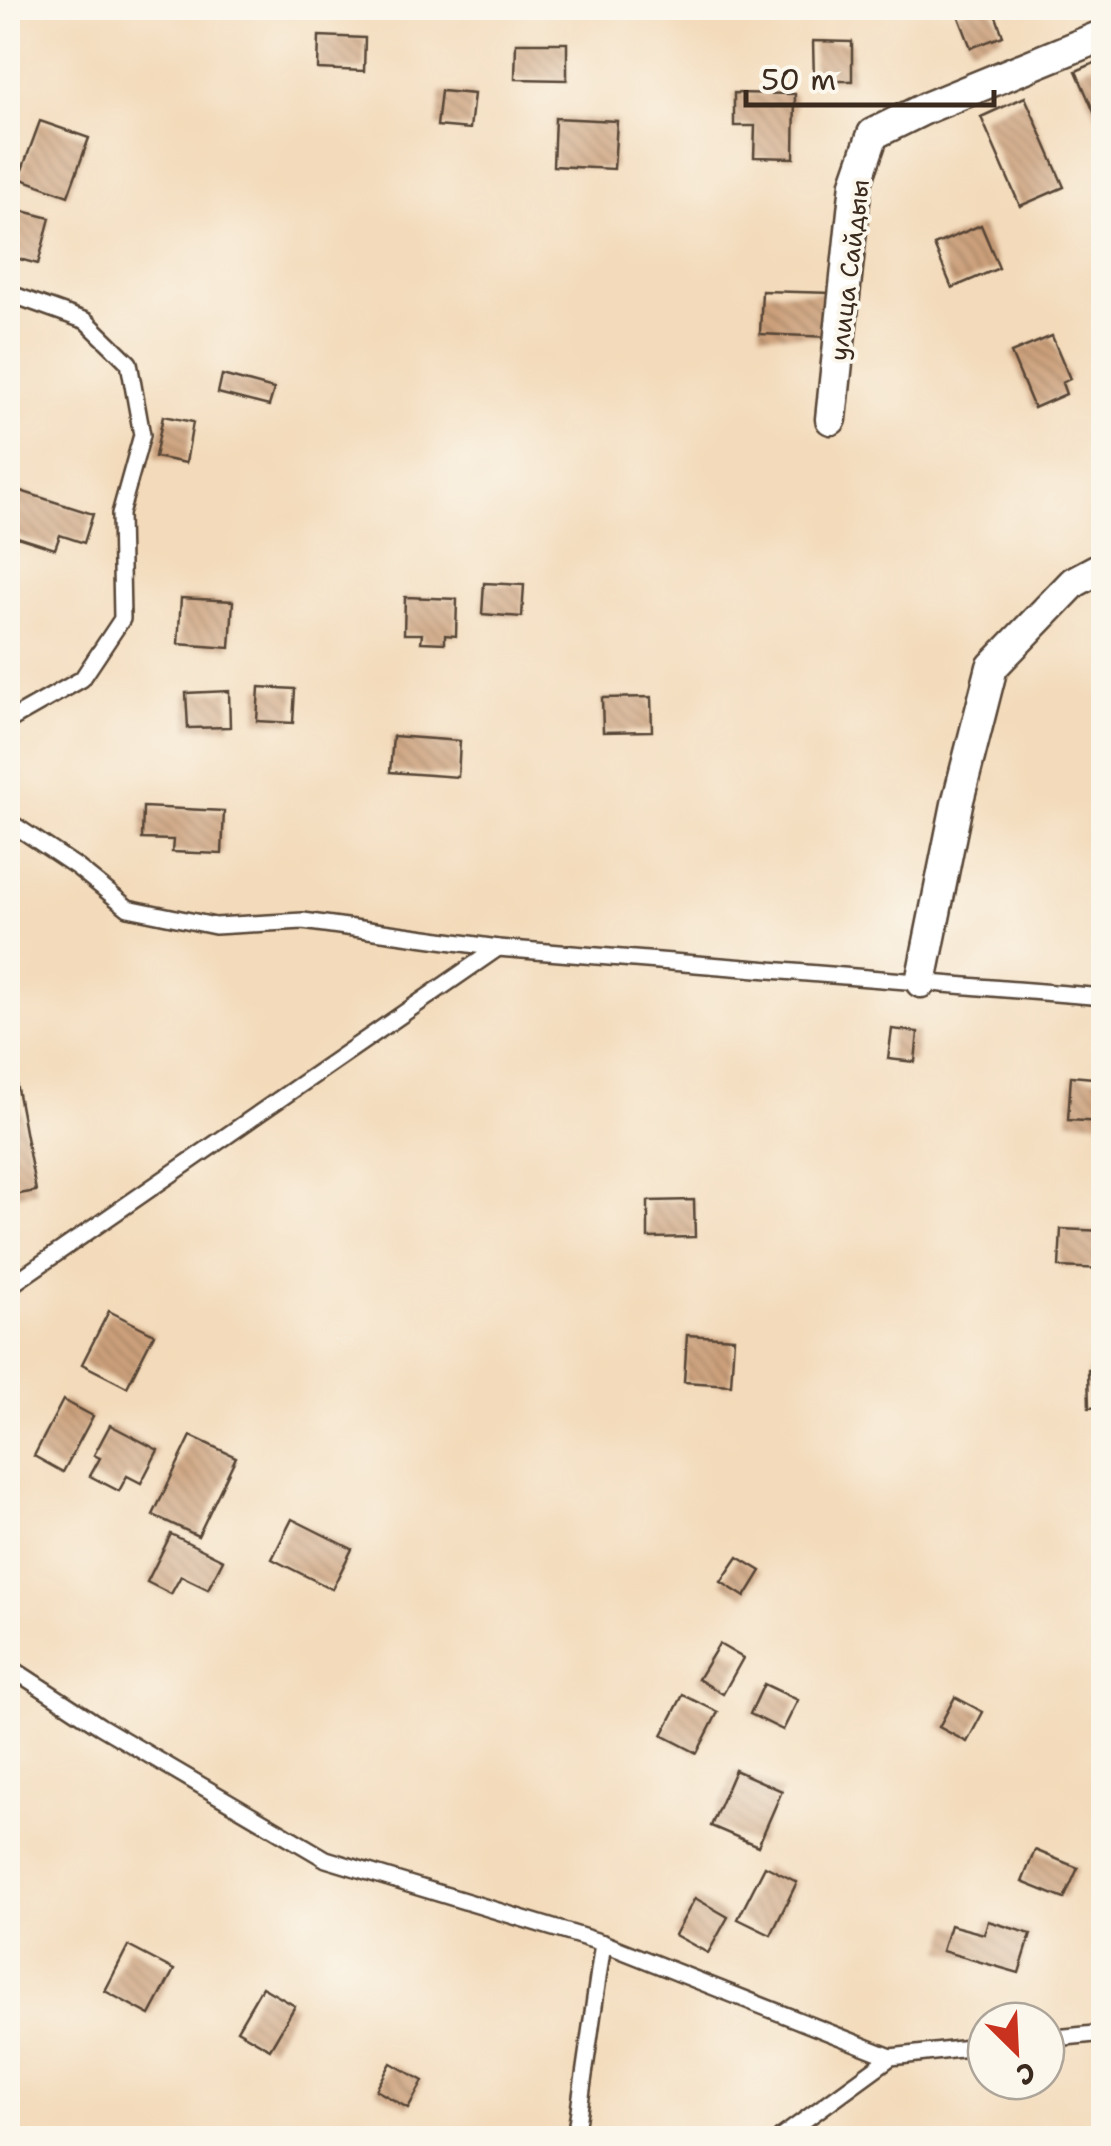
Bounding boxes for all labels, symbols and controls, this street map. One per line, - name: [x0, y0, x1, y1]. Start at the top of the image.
- scale bar: [746, 45, 994, 107]
- text: 50 m: [761, 59, 836, 100]
- street label: улица Сайдыы: [821, 177, 877, 363]
- north arrow: [966, 2001, 1066, 2101]
- text: С: [1011, 2053, 1042, 2095]

